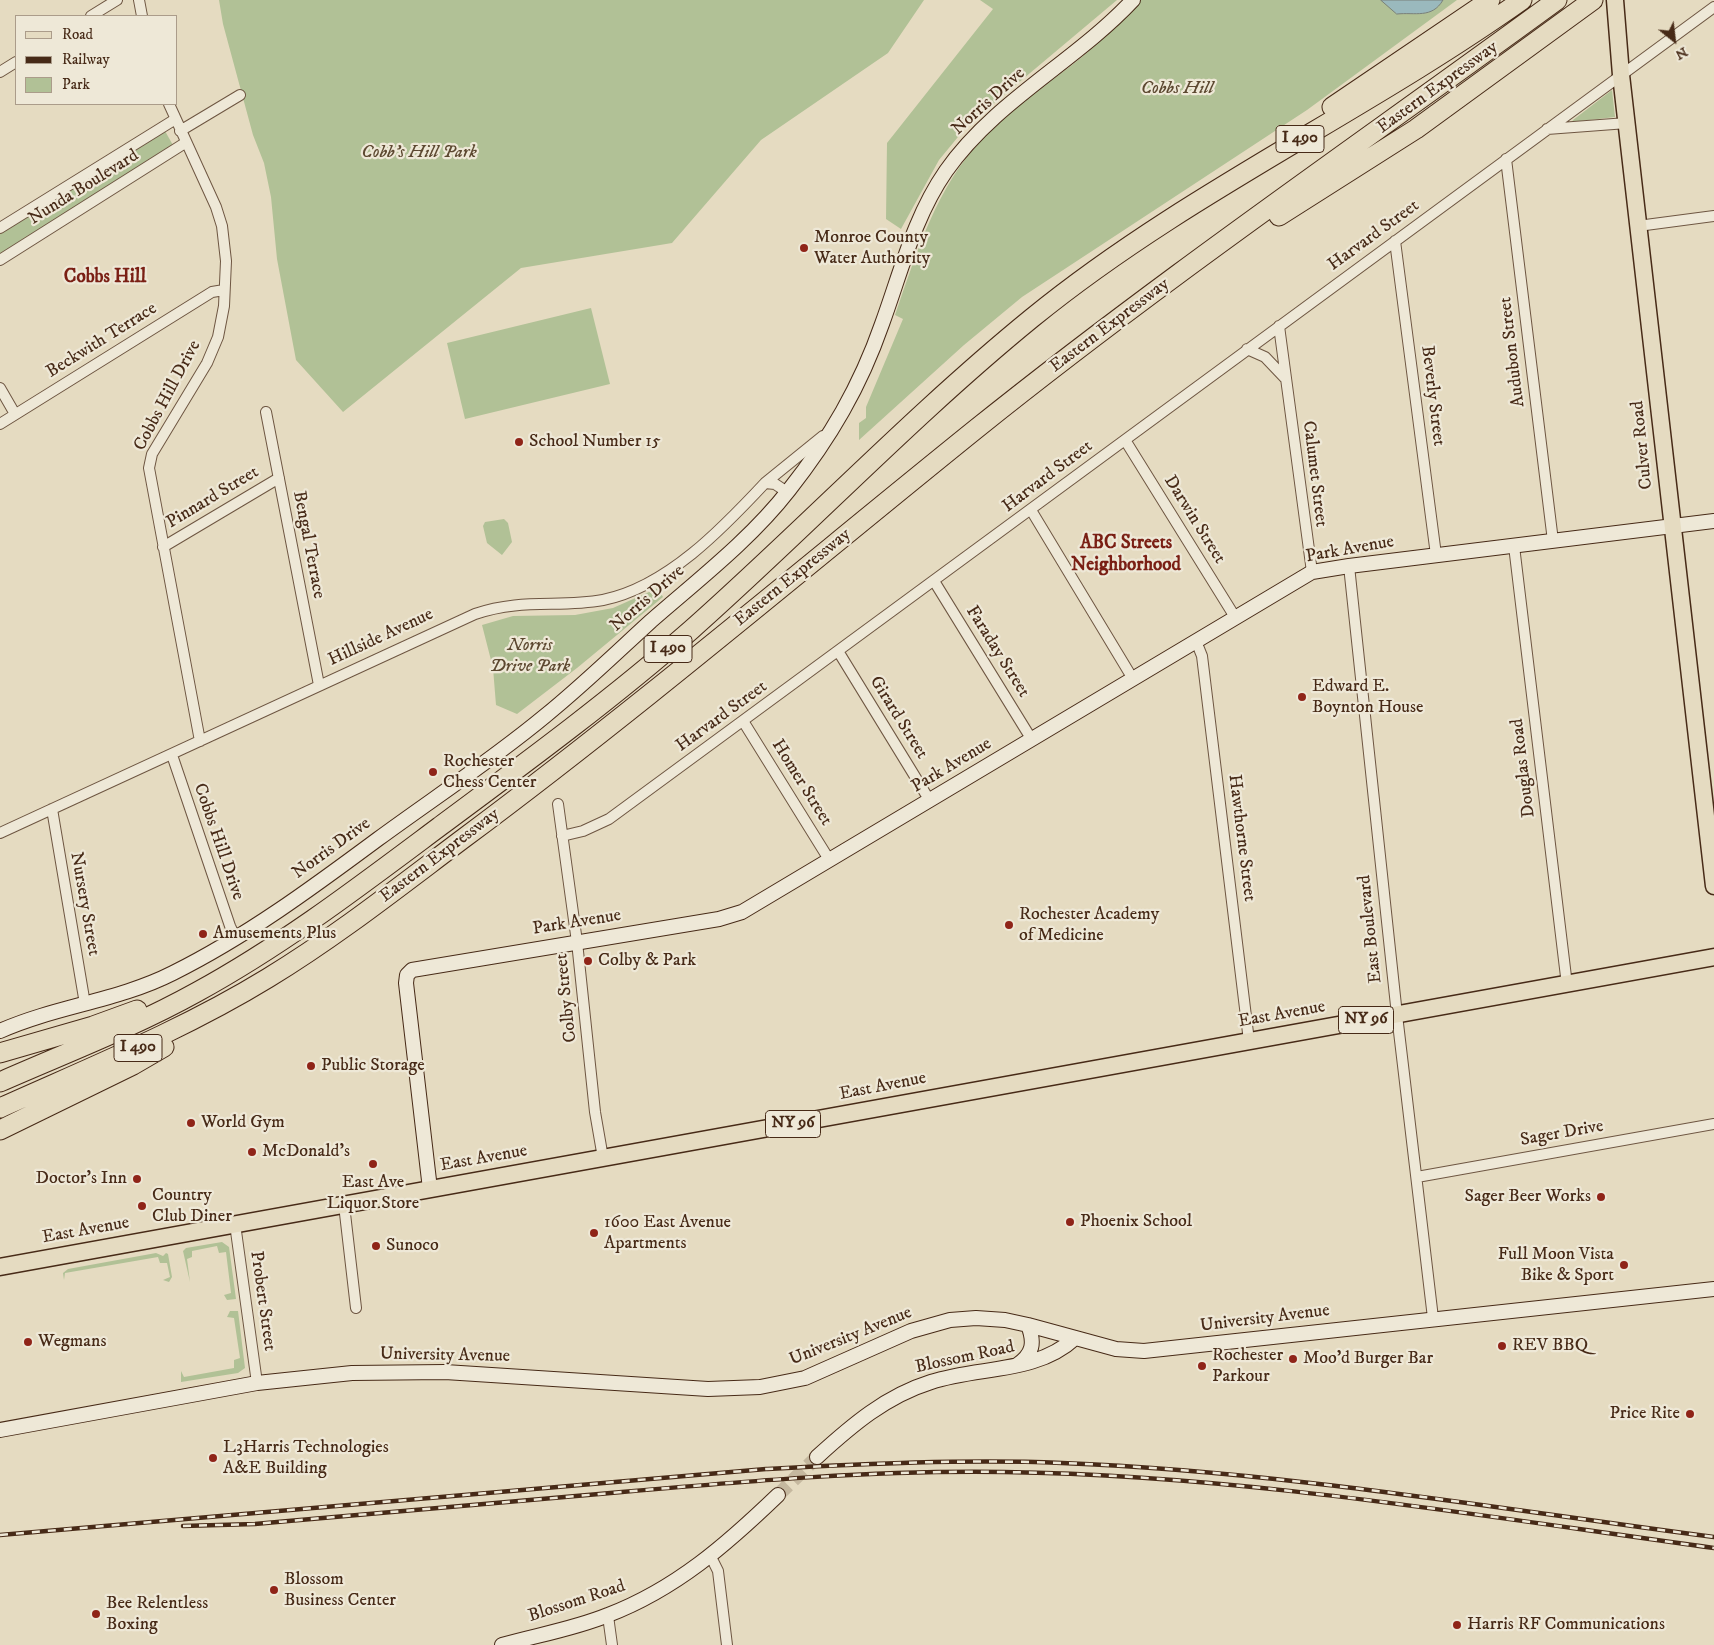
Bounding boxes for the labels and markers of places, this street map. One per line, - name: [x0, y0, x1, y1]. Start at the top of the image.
- place label: Monroe County Water Authority: [814, 227, 930, 270]
- marker: Monroe County Water Authority: [798, 242, 810, 254]
- place label: School Number 15: [529, 431, 661, 453]
- marker: School Number 15: [513, 436, 525, 448]
- place label: Edward E. Boynton House: [1312, 676, 1424, 719]
- marker: Edward E. Boynton House: [1296, 691, 1308, 703]
- place label: Rochester Chess Center: [443, 751, 536, 794]
- marker: Rochester Chess Center: [427, 766, 439, 778]
- place label: Rochester Academy of Medicine: [1019, 904, 1159, 946]
- marker: Rochester Academy of Medicine: [1003, 919, 1015, 931]
- place label: Amusements Plus: [213, 923, 336, 945]
- marker: Amusements Plus: [197, 928, 209, 940]
- place label: Colby & Park: [598, 950, 696, 972]
- marker: Colby & Park: [582, 955, 594, 967]
- place label: Public Storage: [321, 1055, 425, 1077]
- marker: Public Storage: [305, 1060, 317, 1072]
- place label: World Gym: [201, 1112, 285, 1134]
- marker: World Gym: [185, 1117, 197, 1129]
- place label: McDonald's: [262, 1141, 350, 1163]
- marker: McDonald's: [246, 1146, 258, 1158]
- marker: East Ave Liquor Store: [367, 1158, 379, 1170]
- place label: Doctor's Inn: [35, 1168, 127, 1190]
- place label: East Ave Liquor Store: [327, 1172, 419, 1214]
- marker: Doctor's Inn: [131, 1173, 143, 1185]
- place label: Country Club Diner: [152, 1185, 232, 1228]
- place label: Sager Beer Works: [1464, 1186, 1591, 1208]
- marker: Sager Beer Works: [1595, 1191, 1607, 1203]
- marker: Country Club Diner: [136, 1200, 148, 1212]
- place label: Phoenix School: [1080, 1211, 1192, 1233]
- place label: 1600 East Avenue Apartments: [604, 1212, 731, 1254]
- marker: Phoenix School: [1064, 1216, 1076, 1228]
- marker: 1600 East Avenue Apartments: [588, 1227, 600, 1239]
- place label: Sunoco: [386, 1235, 439, 1257]
- marker: Sunoco: [370, 1240, 382, 1252]
- place label: Full Moon Vista Bike & Sport: [1498, 1244, 1614, 1286]
- marker: Full Moon Vista Bike & Sport: [1618, 1259, 1630, 1271]
- place label: Wegmans: [38, 1331, 106, 1353]
- place label: REV BBQ: [1512, 1335, 1588, 1357]
- marker: Wegmans: [22, 1336, 34, 1348]
- marker: REV BBQ: [1496, 1340, 1508, 1352]
- place label: Rochester Parkour: [1212, 1345, 1283, 1388]
- place label: Moo'd Burger Bar: [1303, 1348, 1433, 1370]
- marker: Moo'd Burger Bar: [1287, 1353, 1299, 1365]
- marker: Rochester Parkour: [1196, 1360, 1208, 1372]
- place label: Price Rite: [1609, 1403, 1680, 1425]
- marker: Price Rite: [1684, 1408, 1696, 1420]
- place label: L3Harris Technologies A&E Building: [223, 1437, 389, 1480]
- marker: L3Harris Technologies A&E Building: [207, 1452, 219, 1464]
- place label: Blossom Business Center: [284, 1569, 396, 1612]
- marker: Blossom Business Center: [268, 1584, 280, 1596]
- place label: Bee Relentless Boxing: [106, 1593, 208, 1636]
- marker: Bee Relentless Boxing: [90, 1608, 102, 1620]
- place label: Harris RF Communications: [1467, 1614, 1665, 1636]
- marker: Harris RF Communications: [1451, 1619, 1463, 1631]

